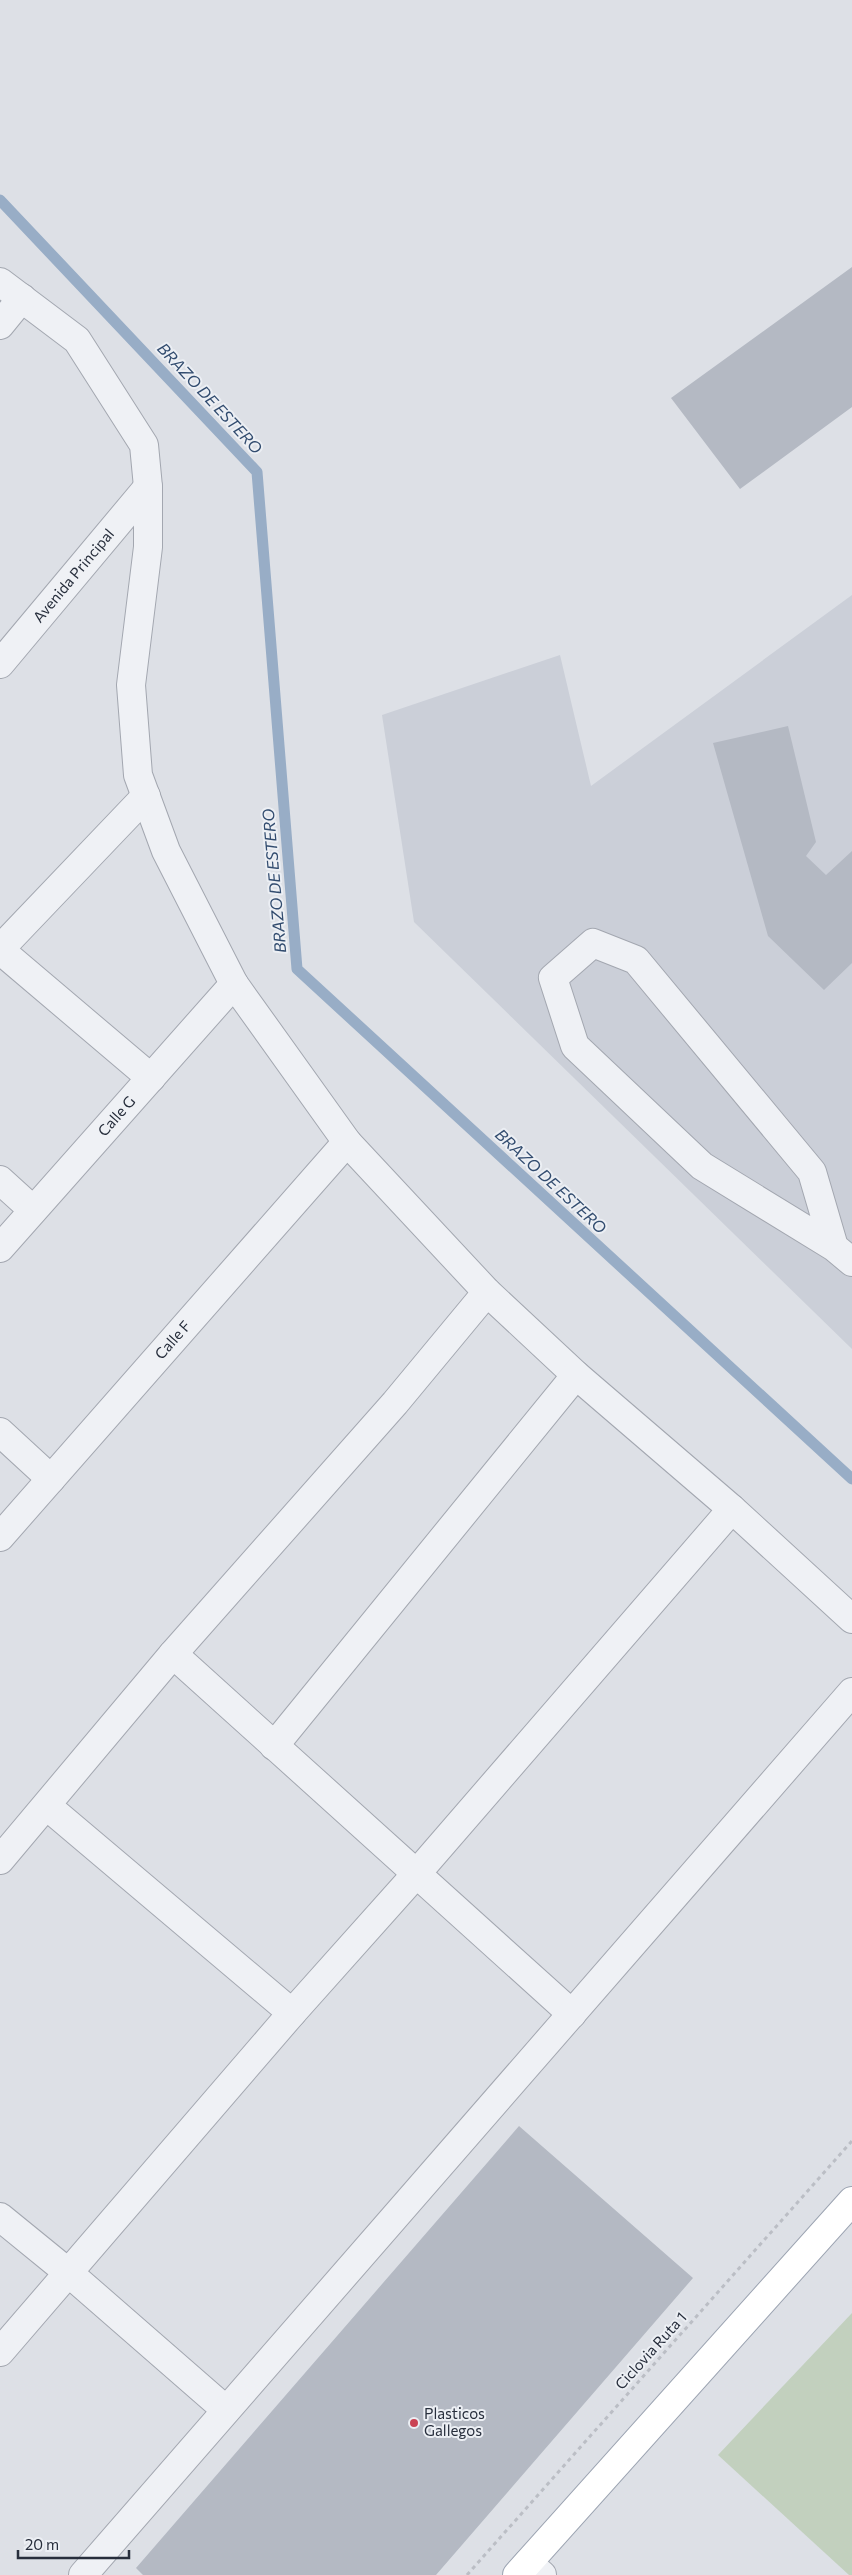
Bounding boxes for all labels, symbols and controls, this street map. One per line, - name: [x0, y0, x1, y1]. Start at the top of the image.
- water label: BRAZO DE ESTERO: [154, 338, 267, 457]
- street label: Avenida Principal: [29, 525, 117, 626]
- water label: BRAZO DE ESTERO: [258, 808, 289, 954]
- street label: Calle G: [93, 1092, 139, 1139]
- water label: BRAZO DE ESTERO: [492, 1124, 611, 1237]
- street label: Calle F: [150, 1317, 194, 1362]
- street label: Ciclovia Ruta 1: [611, 2308, 690, 2393]
- place label: Plasticos Gallegos: [424, 2404, 485, 2439]
- marker: Plasticos Gallegos: [408, 2417, 420, 2429]
- scale bar: [18, 2528, 129, 2560]
- text: 20 m: [25, 2535, 59, 2553]

